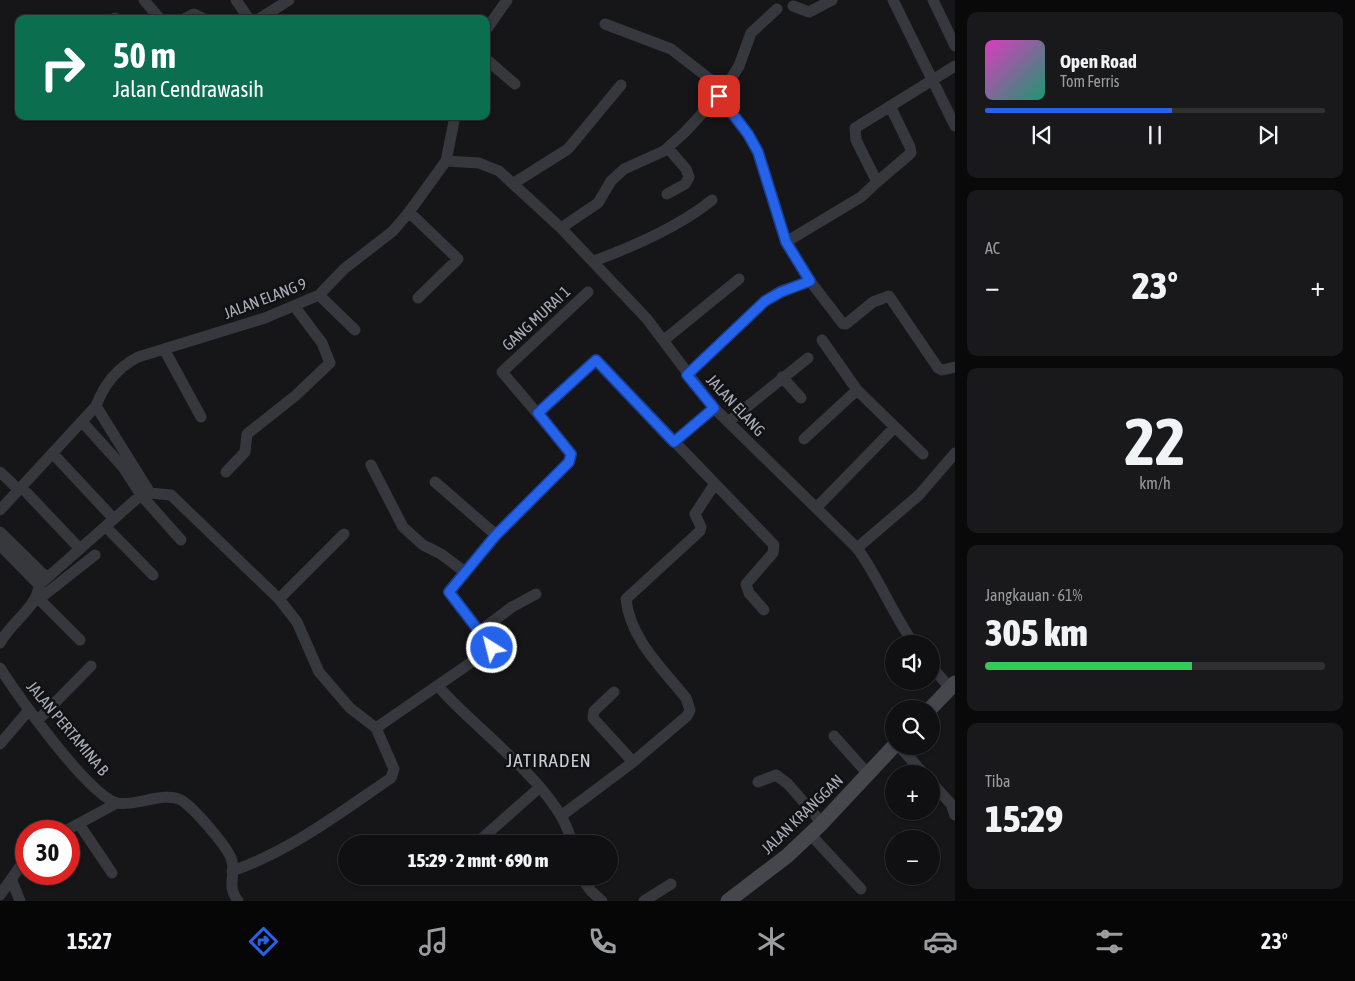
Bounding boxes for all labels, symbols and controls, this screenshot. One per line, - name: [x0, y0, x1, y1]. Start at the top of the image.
- icon: right: [30, 35, 95, 100]
- text: 50 m: [113, 35, 176, 75]
- text: Open Road: [1060, 50, 1137, 72]
- text: Tom Ferris: [1060, 72, 1119, 90]
- pin: [698, 75, 740, 117]
- text: Jalan Cendrawasih: [113, 76, 264, 102]
- icon: arrive: [705, 82, 733, 110]
- icon: previous: [1028, 121, 1056, 149]
- icon: pause: [1141, 121, 1169, 149]
- icon: next: [1254, 121, 1282, 149]
- text: AC: [985, 239, 1000, 257]
- text: 23°: [1132, 264, 1178, 307]
- text: −: [985, 270, 1000, 302]
- text: +: [1310, 270, 1325, 302]
- street label: JALAN ELANG 9: [221, 274, 309, 322]
- street label: GANG MURAI 1: [498, 282, 574, 354]
- street label: JALAN ELANG: [703, 371, 769, 439]
- text: 22: [1124, 404, 1186, 479]
- text: km/h: [1139, 474, 1171, 492]
- text: Jangkauan · 61%: [985, 586, 1082, 604]
- text: 305 km: [985, 611, 1088, 654]
- position arrow: [465, 621, 517, 673]
- map controls: [885, 635, 940, 885]
- button: sound: [885, 635, 940, 690]
- street label: JALAN PERTAMINA B: [23, 677, 113, 779]
- button: search: [885, 700, 940, 755]
- district label: JATIRADEN: [506, 749, 592, 771]
- button: +: [885, 765, 940, 820]
- street label: JALAN KRANGGAN: [758, 771, 846, 857]
- text: Tiba: [985, 772, 1010, 790]
- text: 15:29: [985, 797, 1063, 840]
- speed limit sign: 30: [15, 820, 80, 885]
- button: −: [885, 830, 940, 885]
- text: 15:29 · 2 mnt · 690 m: [408, 849, 548, 871]
- icon: directions: [246, 924, 281, 959]
- icon: music: [416, 924, 451, 959]
- icon: phone: [585, 924, 620, 959]
- icon: climate: [754, 924, 789, 959]
- icon: car: [923, 924, 958, 959]
- icon: filters: [1092, 924, 1127, 959]
- text: 15:27: [67, 928, 112, 954]
- text: 23°: [1261, 928, 1288, 954]

